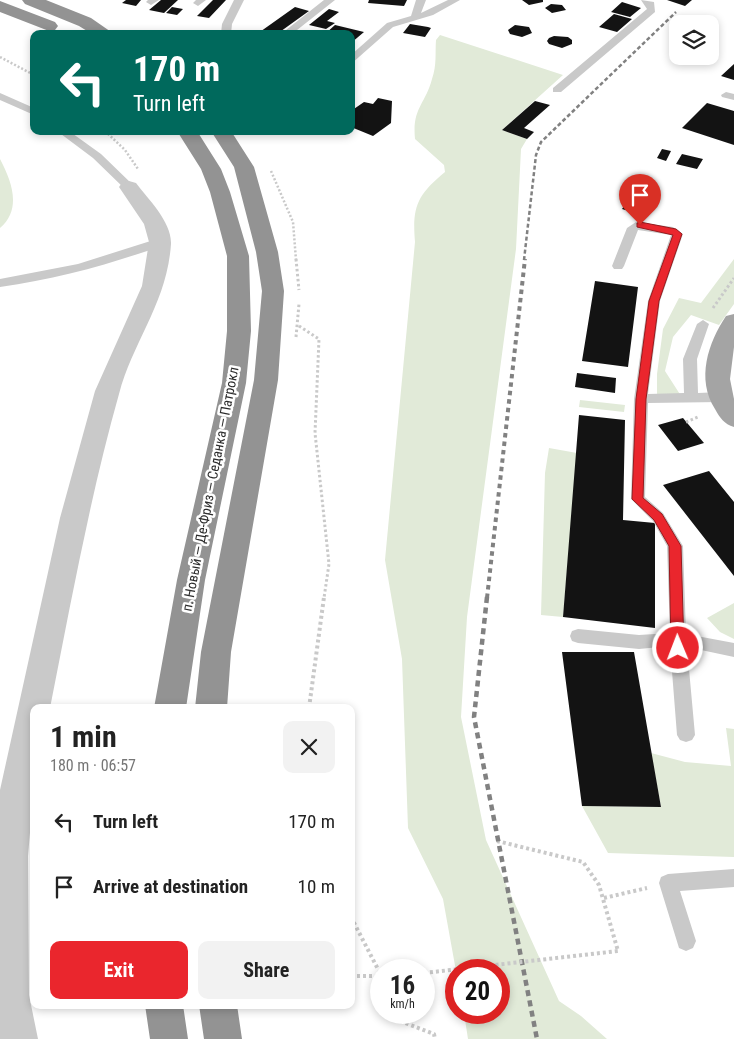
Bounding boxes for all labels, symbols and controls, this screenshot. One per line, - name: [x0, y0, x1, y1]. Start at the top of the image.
- map controls: [669, 15, 719, 65]
- button: layers: [669, 15, 719, 65]
- text: 170 m: [133, 49, 220, 90]
- icon: left: [50, 50, 115, 115]
- text: Turn left: [133, 91, 205, 116]
- pin: [619, 174, 661, 225]
- icon: arrive: [626, 181, 654, 209]
- street label: п. Новый — Де-Фриз — Седанка — Патрокл: [178, 365, 242, 613]
- position arrow: [651, 621, 703, 673]
- text: 1 min: [50, 719, 117, 754]
- button: close: [283, 721, 335, 773]
- text: 180 m · 06:57: [50, 756, 136, 775]
- icon: left: [50, 808, 78, 836]
- text: Turn left: [93, 810, 158, 833]
- text: 170 m: [288, 810, 335, 833]
- icon: arrive: [50, 873, 78, 901]
- text: Arrive at destination: [93, 875, 248, 898]
- text: 10 m: [298, 875, 335, 898]
- button: Exit: [50, 941, 188, 999]
- button: Share: [198, 941, 335, 999]
- speed limit sign: 20: [445, 959, 510, 1024]
- text: 16: [390, 971, 415, 1000]
- text: km/h: [390, 997, 415, 1011]

